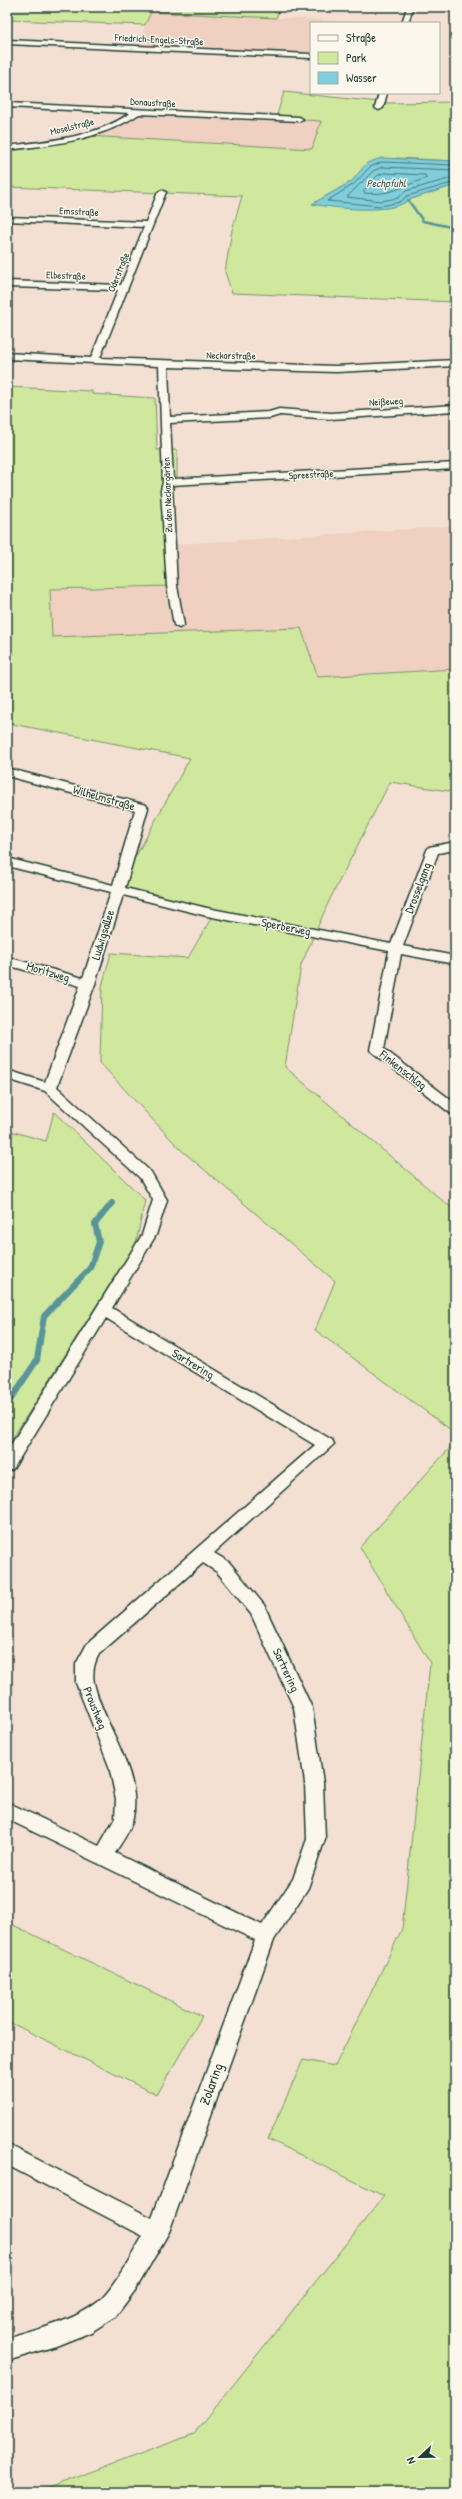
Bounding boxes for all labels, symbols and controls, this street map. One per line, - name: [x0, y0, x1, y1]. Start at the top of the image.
- legend: [310, 22, 440, 94]
- text: Straße: [346, 29, 376, 46]
- street label: Friedrich-Engels-Straße: [113, 31, 204, 48]
- text: Park: [346, 49, 366, 66]
- text: Wasser: [346, 69, 377, 86]
- street label: Donaustraße: [130, 95, 176, 110]
- street label: Moselstraße: [49, 115, 95, 138]
- water label: Pechpfuhl: [366, 176, 407, 191]
- street label: Emsstraße: [59, 204, 99, 219]
- street label: Oderstraße: [105, 250, 132, 294]
- street label: Elbestraße: [46, 268, 86, 283]
- street label: Neckarstraße: [206, 349, 256, 362]
- street label: Neißeweg: [369, 394, 404, 409]
- street label: Zu den Neckargärten: [160, 457, 175, 533]
- street label: Spreestraße: [288, 467, 334, 482]
- street label: Wilhelmstraße: [71, 781, 137, 815]
- street label: Drosselgang: [400, 860, 435, 916]
- street label: Ludwigsallee: [87, 907, 118, 962]
- street label: Sperberweg: [260, 913, 312, 940]
- street label: Moritzweg: [25, 957, 72, 986]
- street label: Finkenschlag: [375, 1045, 430, 1093]
- street label: Sartrering: [169, 1344, 218, 1383]
- street label: Sartrering: [269, 1645, 304, 1694]
- street label: Proustweg: [79, 1684, 112, 1732]
- street label: Zolaring: [194, 2060, 228, 2108]
- north arrow: [400, 2437, 440, 2477]
- text: N: [403, 2455, 418, 2466]

